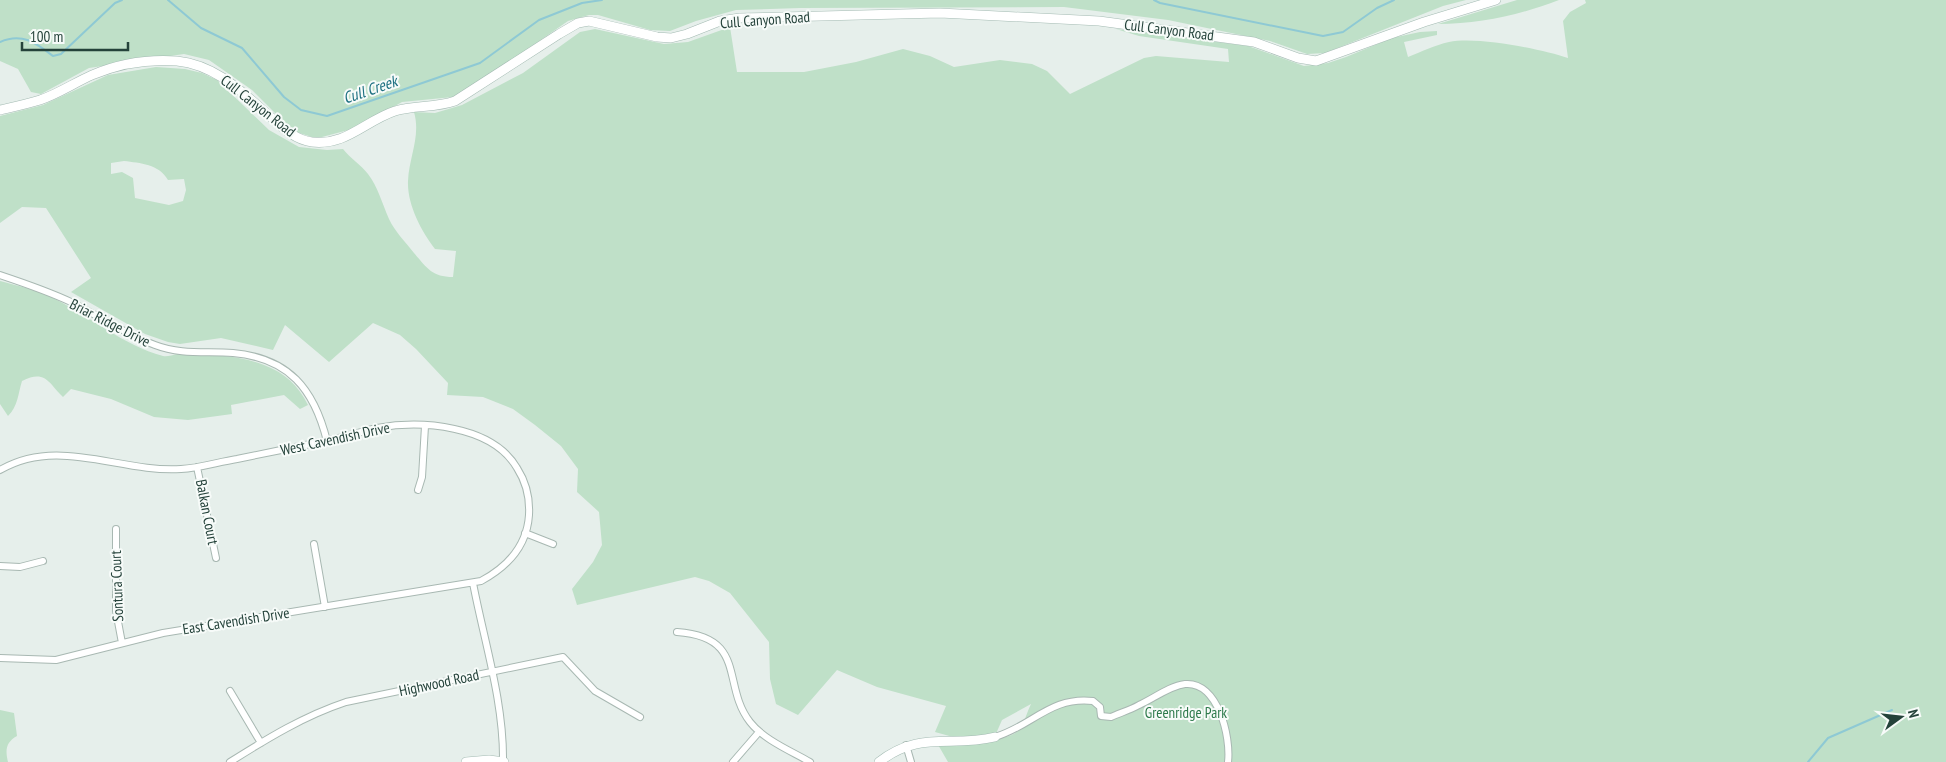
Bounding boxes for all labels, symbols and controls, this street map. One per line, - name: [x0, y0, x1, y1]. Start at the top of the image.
- street label: Cull Canyon Road: [719, 7, 811, 32]
- street label: Cull Canyon Road: [1123, 15, 1215, 44]
- scale bar: [22, 20, 129, 52]
- text: 100 m: [30, 27, 63, 46]
- street label: Cull Canyon Road: [217, 70, 300, 141]
- water label: Cull Creek: [340, 70, 401, 108]
- street label: Briar Ridge Drive: [67, 294, 154, 351]
- street label: West Cavendish Drive: [279, 418, 391, 459]
- street label: Balkan Court: [192, 478, 223, 546]
- street label: Sontura Court: [106, 550, 127, 622]
- street label: East Cavendish Drive: [181, 603, 291, 638]
- street label: Highwood Road: [397, 665, 481, 700]
- north arrow: [1876, 692, 1926, 742]
- park label: Greenridge Park: [1145, 703, 1227, 722]
- text: N: [1904, 708, 1923, 720]

